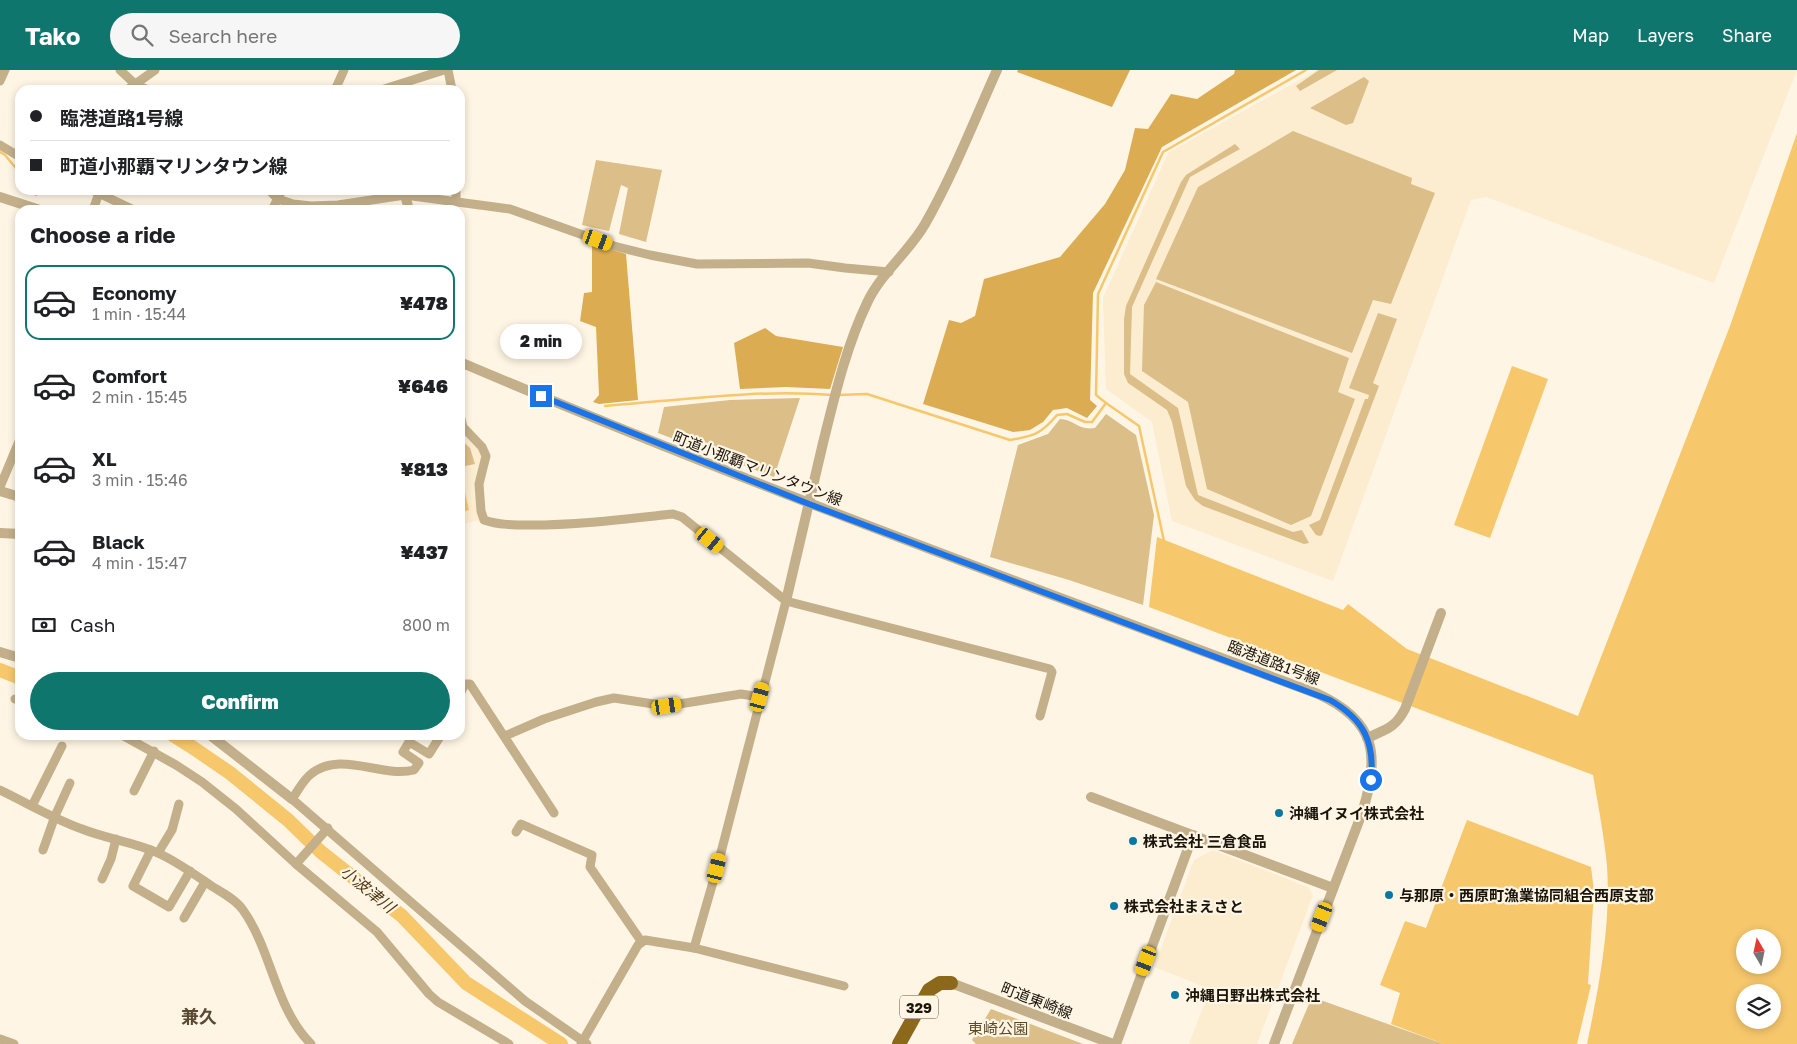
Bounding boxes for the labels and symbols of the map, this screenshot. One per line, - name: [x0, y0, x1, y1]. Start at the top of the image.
- car: [581, 228, 614, 252]
- callout: 2 min: [500, 324, 582, 358]
- route end: [530, 385, 552, 407]
- street label: 町道小那覇マリンタウン線: [671, 427, 845, 509]
- car: [693, 525, 726, 555]
- street label: 臨港道路1号線: [1225, 636, 1323, 688]
- car: [748, 681, 771, 713]
- car: [651, 696, 682, 716]
- route start: [1360, 769, 1382, 791]
- place label: 沖縄イヌイ株式会社: [1289, 804, 1424, 822]
- marker: 沖縄イヌイ株式会社: [1273, 807, 1285, 819]
- place label: 株式会社 三倉食品: [1143, 832, 1267, 850]
- marker: 株式会社 三倉食品: [1127, 835, 1139, 847]
- car: [706, 852, 727, 884]
- water label: 小波津川: [337, 861, 401, 918]
- place label: 与那原・西原町漁業協同組合西原支部: [1399, 886, 1654, 904]
- marker: 与那原・西原町漁業協同組合西原支部: [1383, 889, 1395, 901]
- place label: 株式会社まえさと: [1124, 897, 1244, 915]
- marker: 株式会社まえさと: [1108, 900, 1120, 912]
- car: [1309, 900, 1334, 934]
- north arrow: [1736, 929, 1781, 974]
- car: [1133, 944, 1158, 978]
- street label: 町道東崎線: [999, 978, 1075, 1022]
- place label: 沖縄日野出株式会社: [1185, 986, 1320, 1004]
- marker: 沖縄日野出株式会社: [1169, 989, 1181, 1001]
- road number: 329: [900, 996, 938, 1019]
- district label: 兼久: [181, 1005, 217, 1027]
- park label: 東崎公園: [968, 1019, 1028, 1037]

